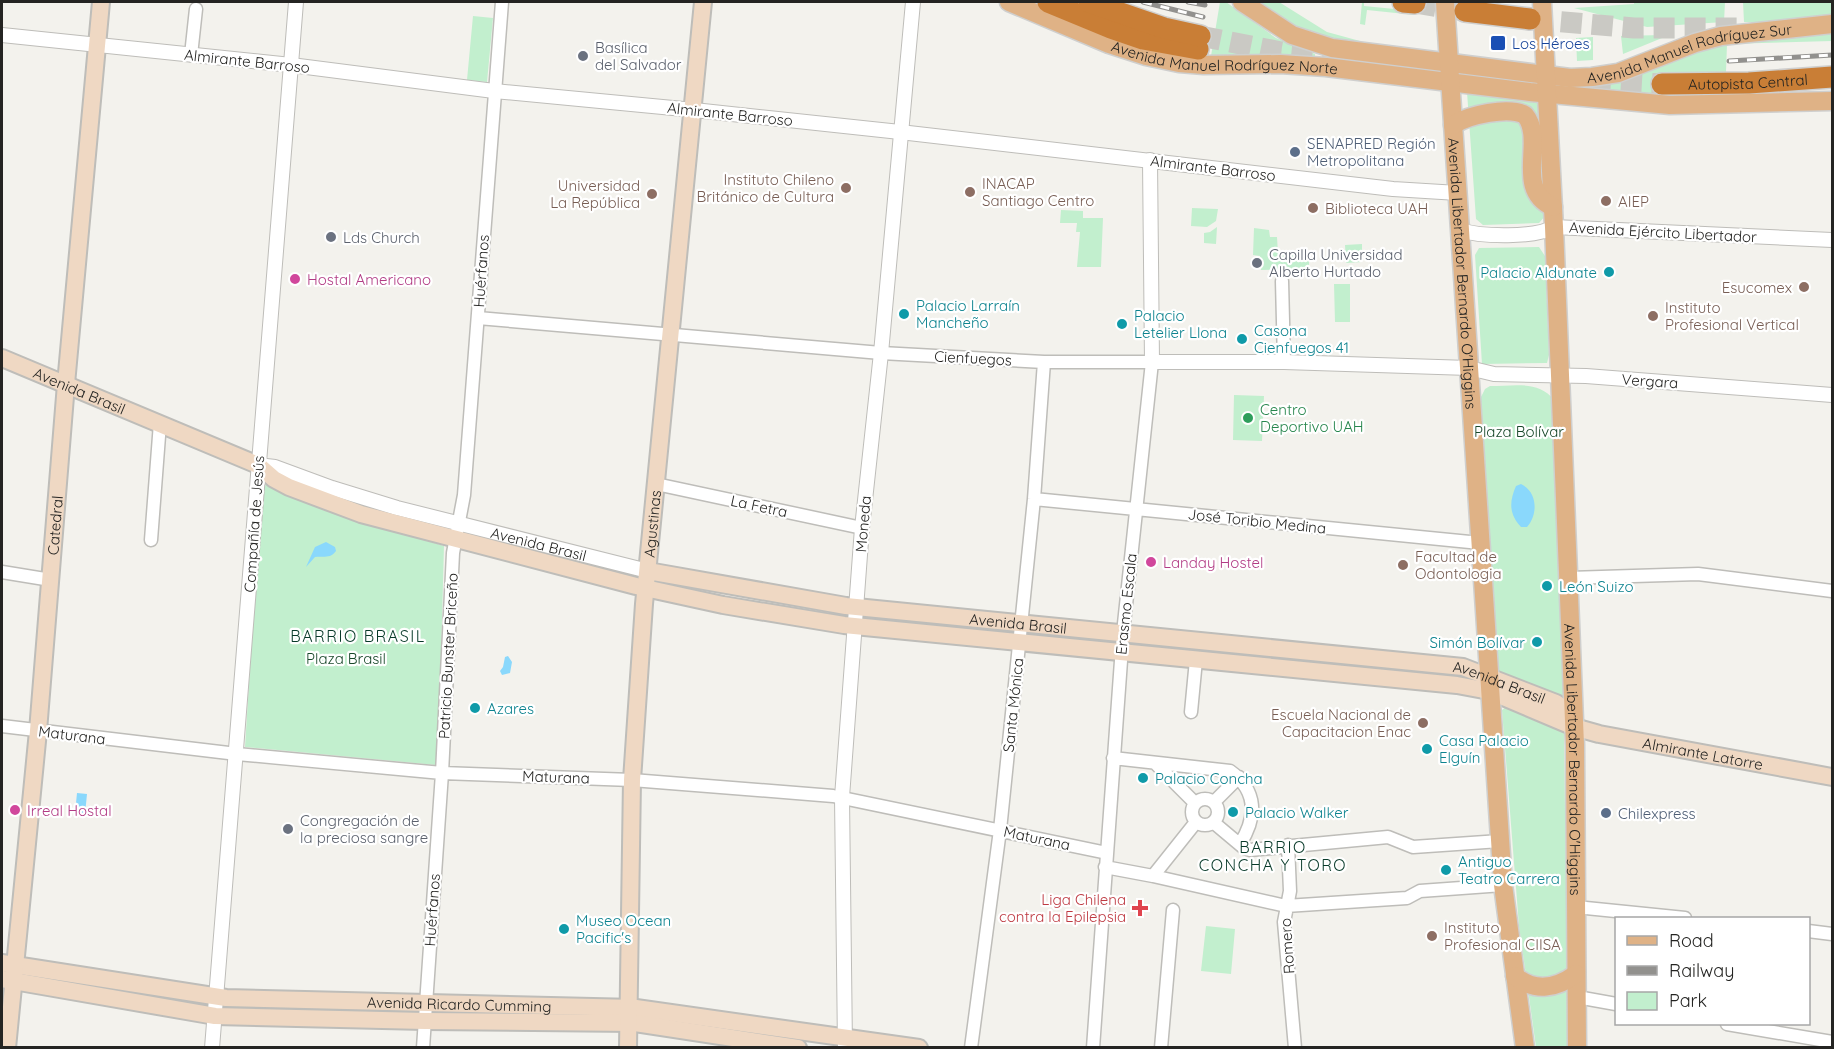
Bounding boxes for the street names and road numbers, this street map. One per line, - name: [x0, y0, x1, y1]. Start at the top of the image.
- street label: Avenida Manuel Rodríguez Sur: [1587, 19, 1793, 87]
- street label: Avenida Manuel Rodríguez Norte: [1109, 36, 1339, 78]
- street label: Almirante Barroso: [183, 45, 311, 77]
- street label: Autopista Central: [1688, 69, 1809, 93]
- street label: Almirante Barroso: [666, 98, 794, 130]
- street label: Avenida Libertador Bernardo O'Higgins: [1444, 137, 1481, 410]
- street label: Almirante Barroso: [1149, 151, 1277, 185]
- street label: Avenida Ejército Libertador: [1569, 218, 1758, 246]
- street label: Huérfanos: [469, 234, 493, 308]
- street label: Cienfuegos: [934, 346, 1012, 370]
- street label: Avenida Brasil: [31, 363, 128, 418]
- street label: Vergara: [1621, 370, 1679, 392]
- street label: Compañía de Jesús: [240, 455, 268, 593]
- street label: Agustinas: [639, 489, 665, 558]
- street label: La Fetra: [729, 491, 789, 521]
- street label: Catedral: [43, 495, 66, 556]
- street label: Moneda: [851, 495, 875, 553]
- street label: José Toribio Medina: [1187, 504, 1327, 538]
- street label: Avenida Brasil: [489, 522, 589, 565]
- street label: Erasmo Escala: [1111, 552, 1141, 656]
- street label: Patricio Bunster Briceño: [434, 572, 462, 740]
- street label: Avenida Brasil: [968, 609, 1068, 637]
- street label: Avenida Libertador Bernardo O'Higgins: [1561, 623, 1585, 895]
- street label: Santa Mónica: [999, 657, 1027, 753]
- street label: Avenida Brasil: [1452, 657, 1548, 708]
- street label: Maturana: [37, 721, 107, 749]
- street label: Almirante Latorre: [1641, 733, 1765, 774]
- street label: Maturana: [522, 766, 590, 788]
- street label: Maturana: [1002, 822, 1072, 854]
- street label: Huérfanos: [420, 873, 444, 947]
- street label: Romero: [1276, 918, 1298, 974]
- street label: Avenida Ricardo Cumming: [367, 992, 552, 1015]

